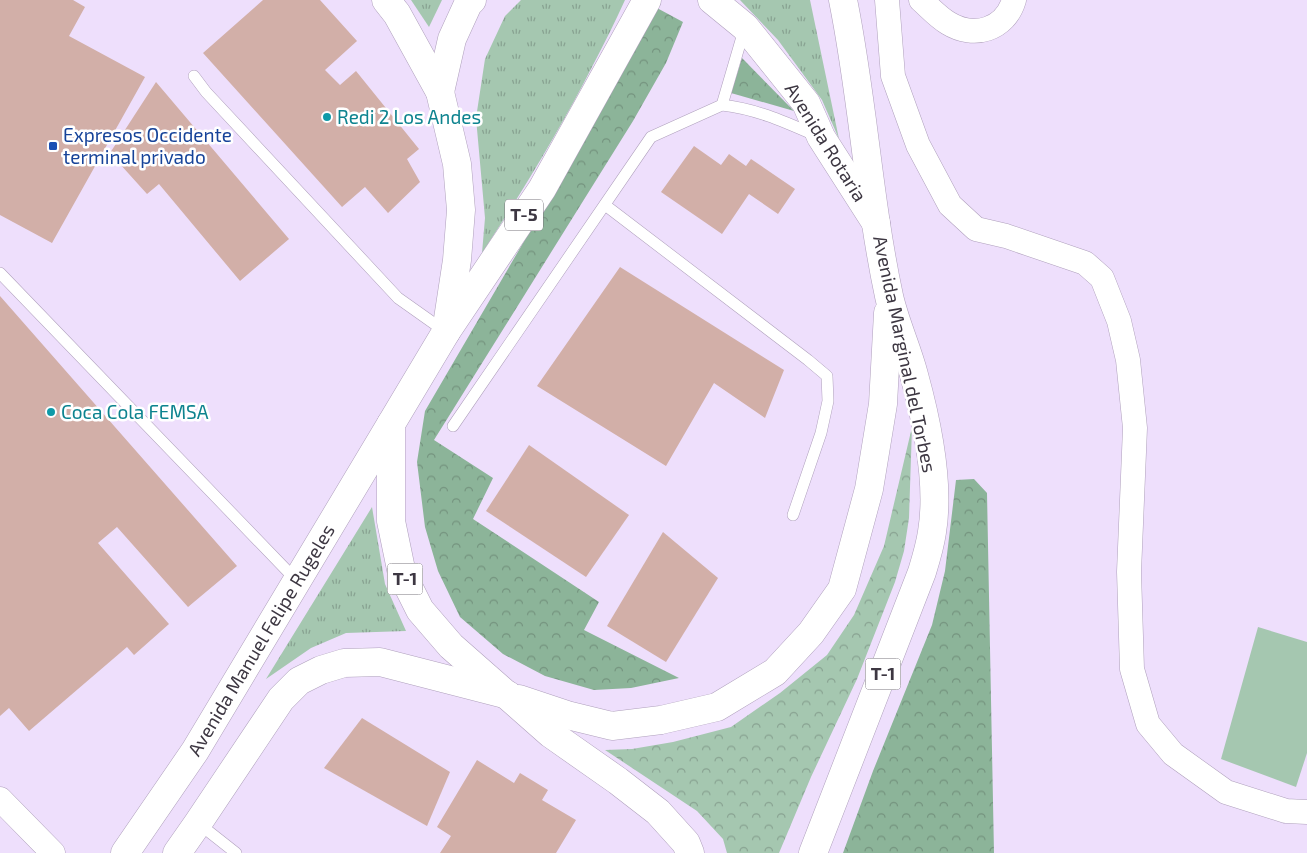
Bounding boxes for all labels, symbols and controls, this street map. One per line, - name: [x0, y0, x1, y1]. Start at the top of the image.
- street label: Avenida Rotaria: [781, 78, 872, 205]
- place label: Redi 2 Los Andes: [337, 105, 481, 128]
- marker: Redi 2 Los Andes: [321, 111, 333, 123]
- place label: Expresos Occidente terminal privado: [63, 123, 232, 168]
- marker: Expresos Occidente terminal privado: [47, 140, 59, 152]
- road number: T-5: [505, 200, 543, 230]
- street label: Avenida Marginal del Torbes: [869, 233, 942, 475]
- place label: Coca Cola FEMSA: [61, 400, 209, 423]
- marker: Coca Cola FEMSA: [45, 406, 57, 418]
- street label: Avenida Manuel Felipe Rugeles: [182, 520, 339, 760]
- road number: T-1: [388, 564, 422, 594]
- road number: T-1: [866, 659, 900, 690]

